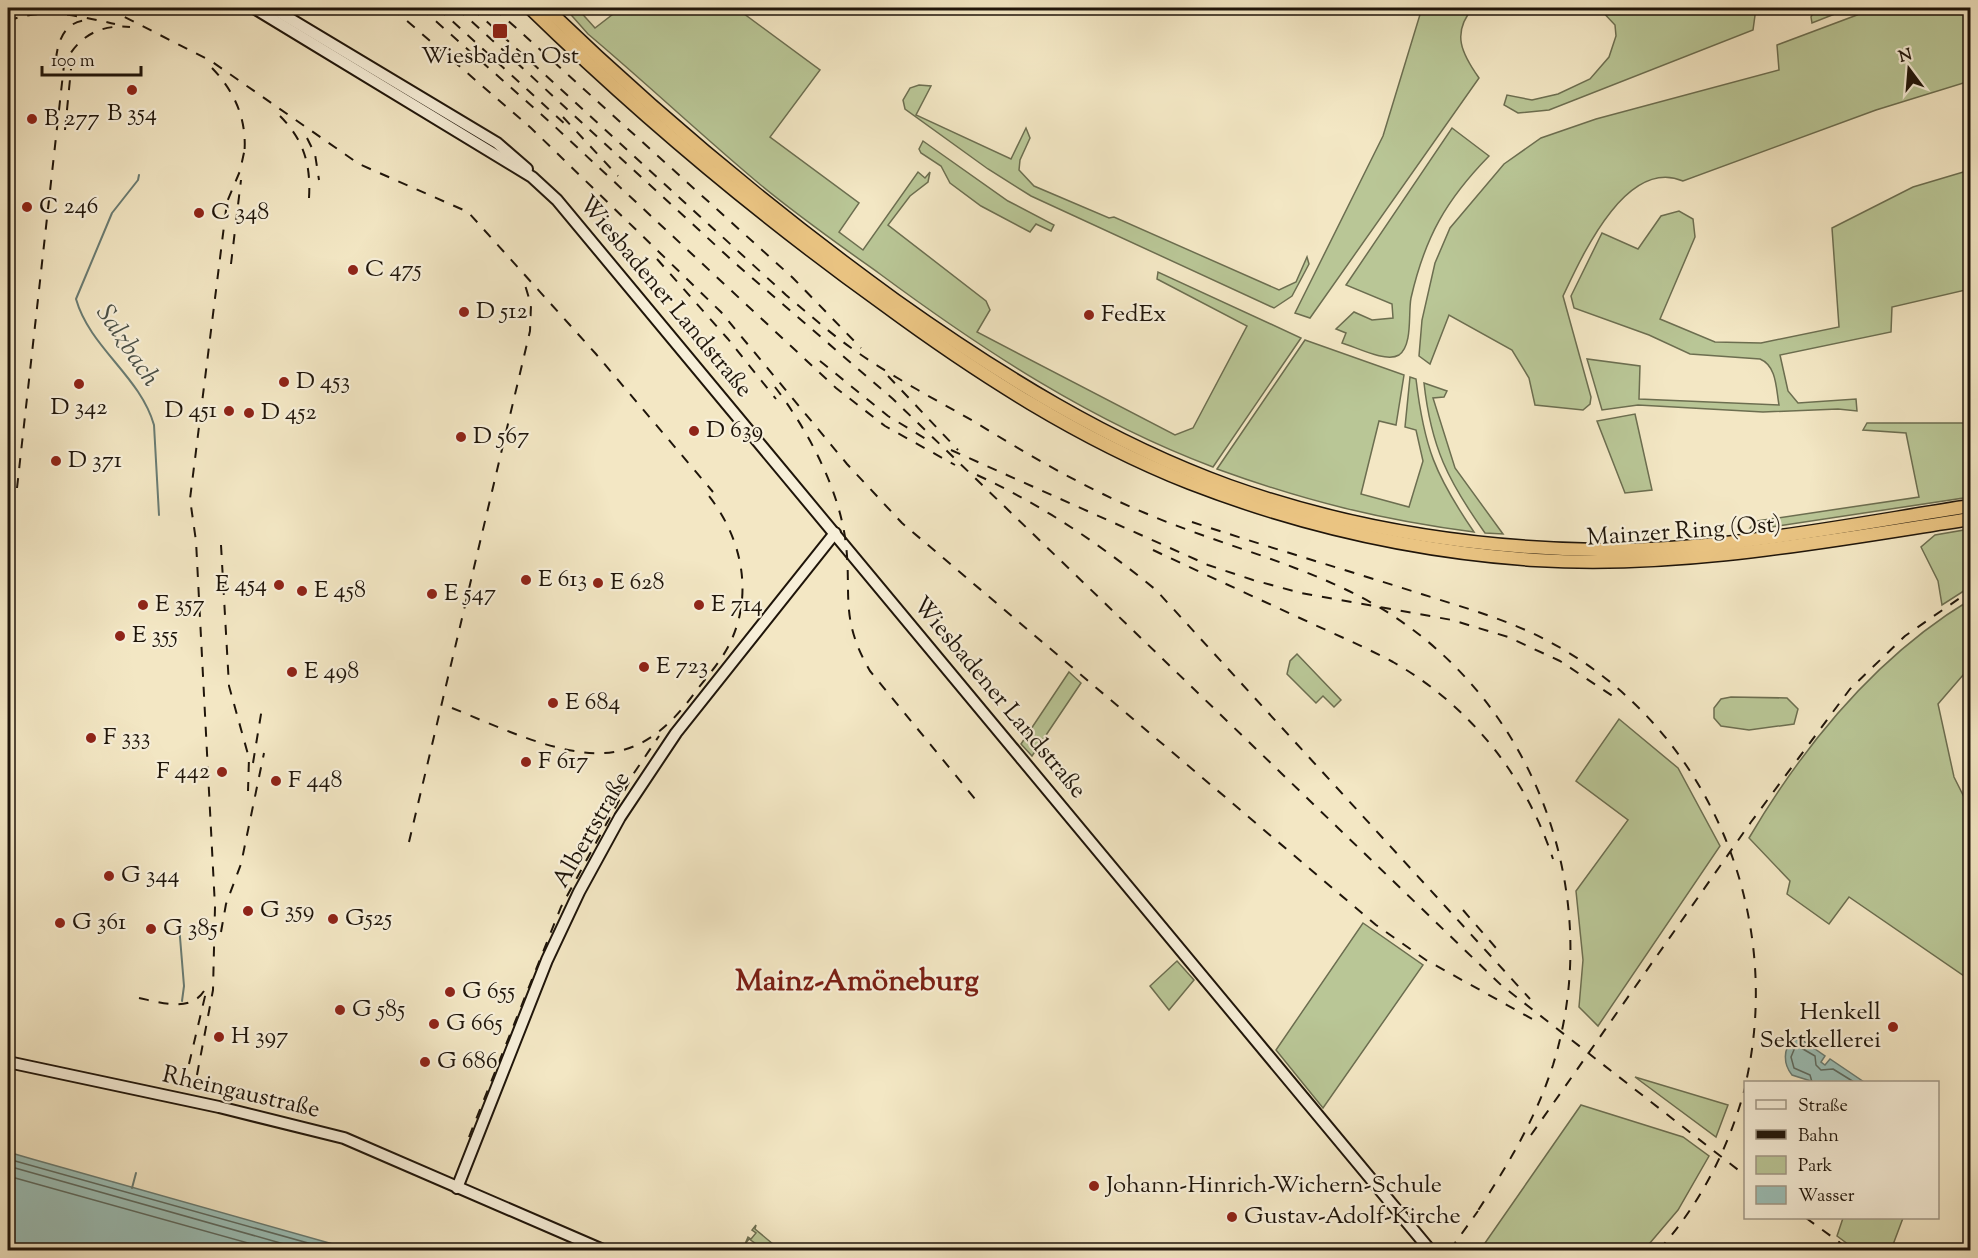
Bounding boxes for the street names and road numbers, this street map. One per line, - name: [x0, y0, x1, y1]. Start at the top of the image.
- street label: Wiesbadener Landstraße: [570, 189, 760, 405]
- street label: Mainzer Ring (Ost): [1586, 508, 1782, 556]
- street label: Wiesbadener Landstraße: [904, 590, 1094, 806]
- street label: Albertstraße: [545, 765, 639, 895]
- street label: Rheingaustraße: [159, 1058, 323, 1128]

